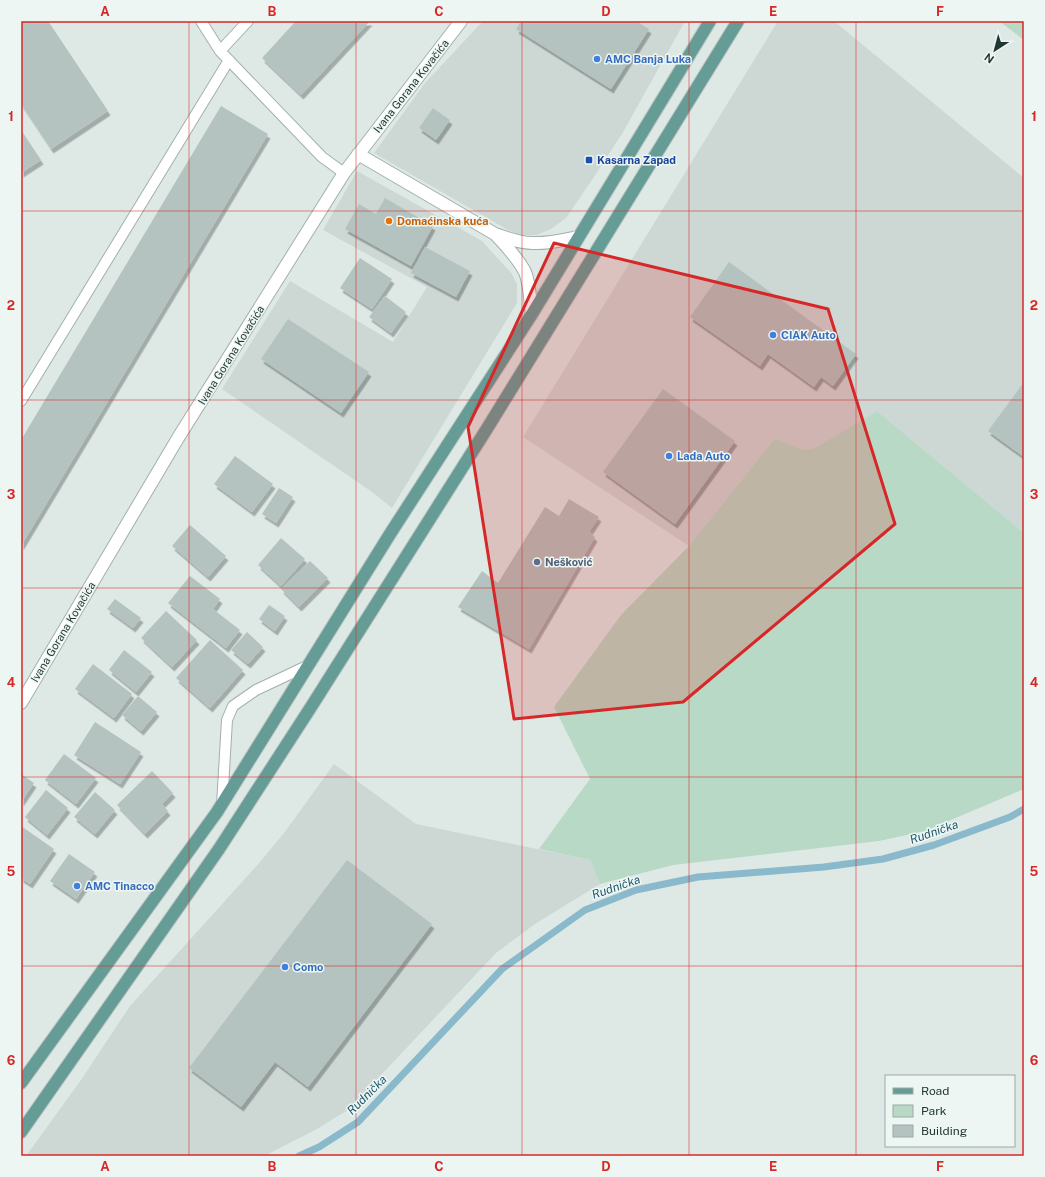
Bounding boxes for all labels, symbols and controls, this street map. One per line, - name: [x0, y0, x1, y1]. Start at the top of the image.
- text: A: [100, 4, 110, 19]
- text: B: [268, 4, 277, 19]
- text: C: [434, 4, 444, 19]
- text: D: [601, 4, 611, 19]
- text: E: [769, 4, 777, 19]
- text: F: [936, 4, 944, 19]
- north arrow: [975, 30, 1015, 70]
- street label: Ivana Gorana Kovačića: [371, 37, 451, 135]
- text: N: [982, 51, 996, 65]
- place label: AMC Banja Luka: [605, 53, 691, 65]
- marker: AMC Banja Luka: [592, 54, 602, 64]
- text: 1: [8, 109, 14, 124]
- text: 1: [1031, 109, 1037, 124]
- place label: Kasarna Zapad: [597, 154, 676, 166]
- marker: Kasarna Zapad: [584, 155, 594, 165]
- place label: Domaćinska kuća: [397, 215, 489, 227]
- marker: Domaćinska kuća: [384, 216, 394, 226]
- text: 2: [7, 298, 15, 313]
- text: 2: [1030, 298, 1038, 313]
- street label: Ivana Gorana Kovačića: [196, 303, 266, 407]
- place label: CIAK Auto: [781, 329, 836, 341]
- marker: CIAK Auto: [768, 330, 778, 340]
- place label: Lada Auto: [677, 450, 730, 462]
- marker: Lada Auto: [664, 451, 674, 461]
- text: 3: [7, 487, 16, 502]
- text: 3: [1030, 487, 1039, 502]
- place label: Nešković: [545, 556, 593, 568]
- marker: Nešković: [532, 557, 542, 567]
- street label: Ivana Gorana Kovačića: [28, 580, 98, 684]
- text: 4: [7, 675, 16, 690]
- text: 4: [1030, 675, 1039, 690]
- water label: Rudnička: [908, 817, 960, 847]
- text: 5: [7, 864, 16, 879]
- text: 5: [1030, 864, 1039, 879]
- water label: Rudnička: [590, 872, 642, 902]
- place label: AMC Tinacco: [85, 880, 154, 892]
- marker: AMC Tinacco: [72, 881, 82, 891]
- place label: Como: [293, 961, 323, 973]
- marker: Como: [280, 962, 290, 972]
- text: 6: [7, 1053, 16, 1068]
- text: 6: [1030, 1053, 1039, 1068]
- water label: Rudnička: [344, 1072, 390, 1118]
- legend: [885, 1075, 1015, 1147]
- text: Road: [921, 1084, 949, 1098]
- text: Park: [921, 1104, 947, 1118]
- text: Building: [921, 1124, 967, 1138]
- text: A: [100, 1159, 110, 1174]
- text: B: [268, 1159, 277, 1174]
- text: C: [434, 1159, 444, 1174]
- text: D: [601, 1159, 611, 1174]
- text: E: [769, 1159, 777, 1174]
- text: F: [936, 1159, 944, 1174]

